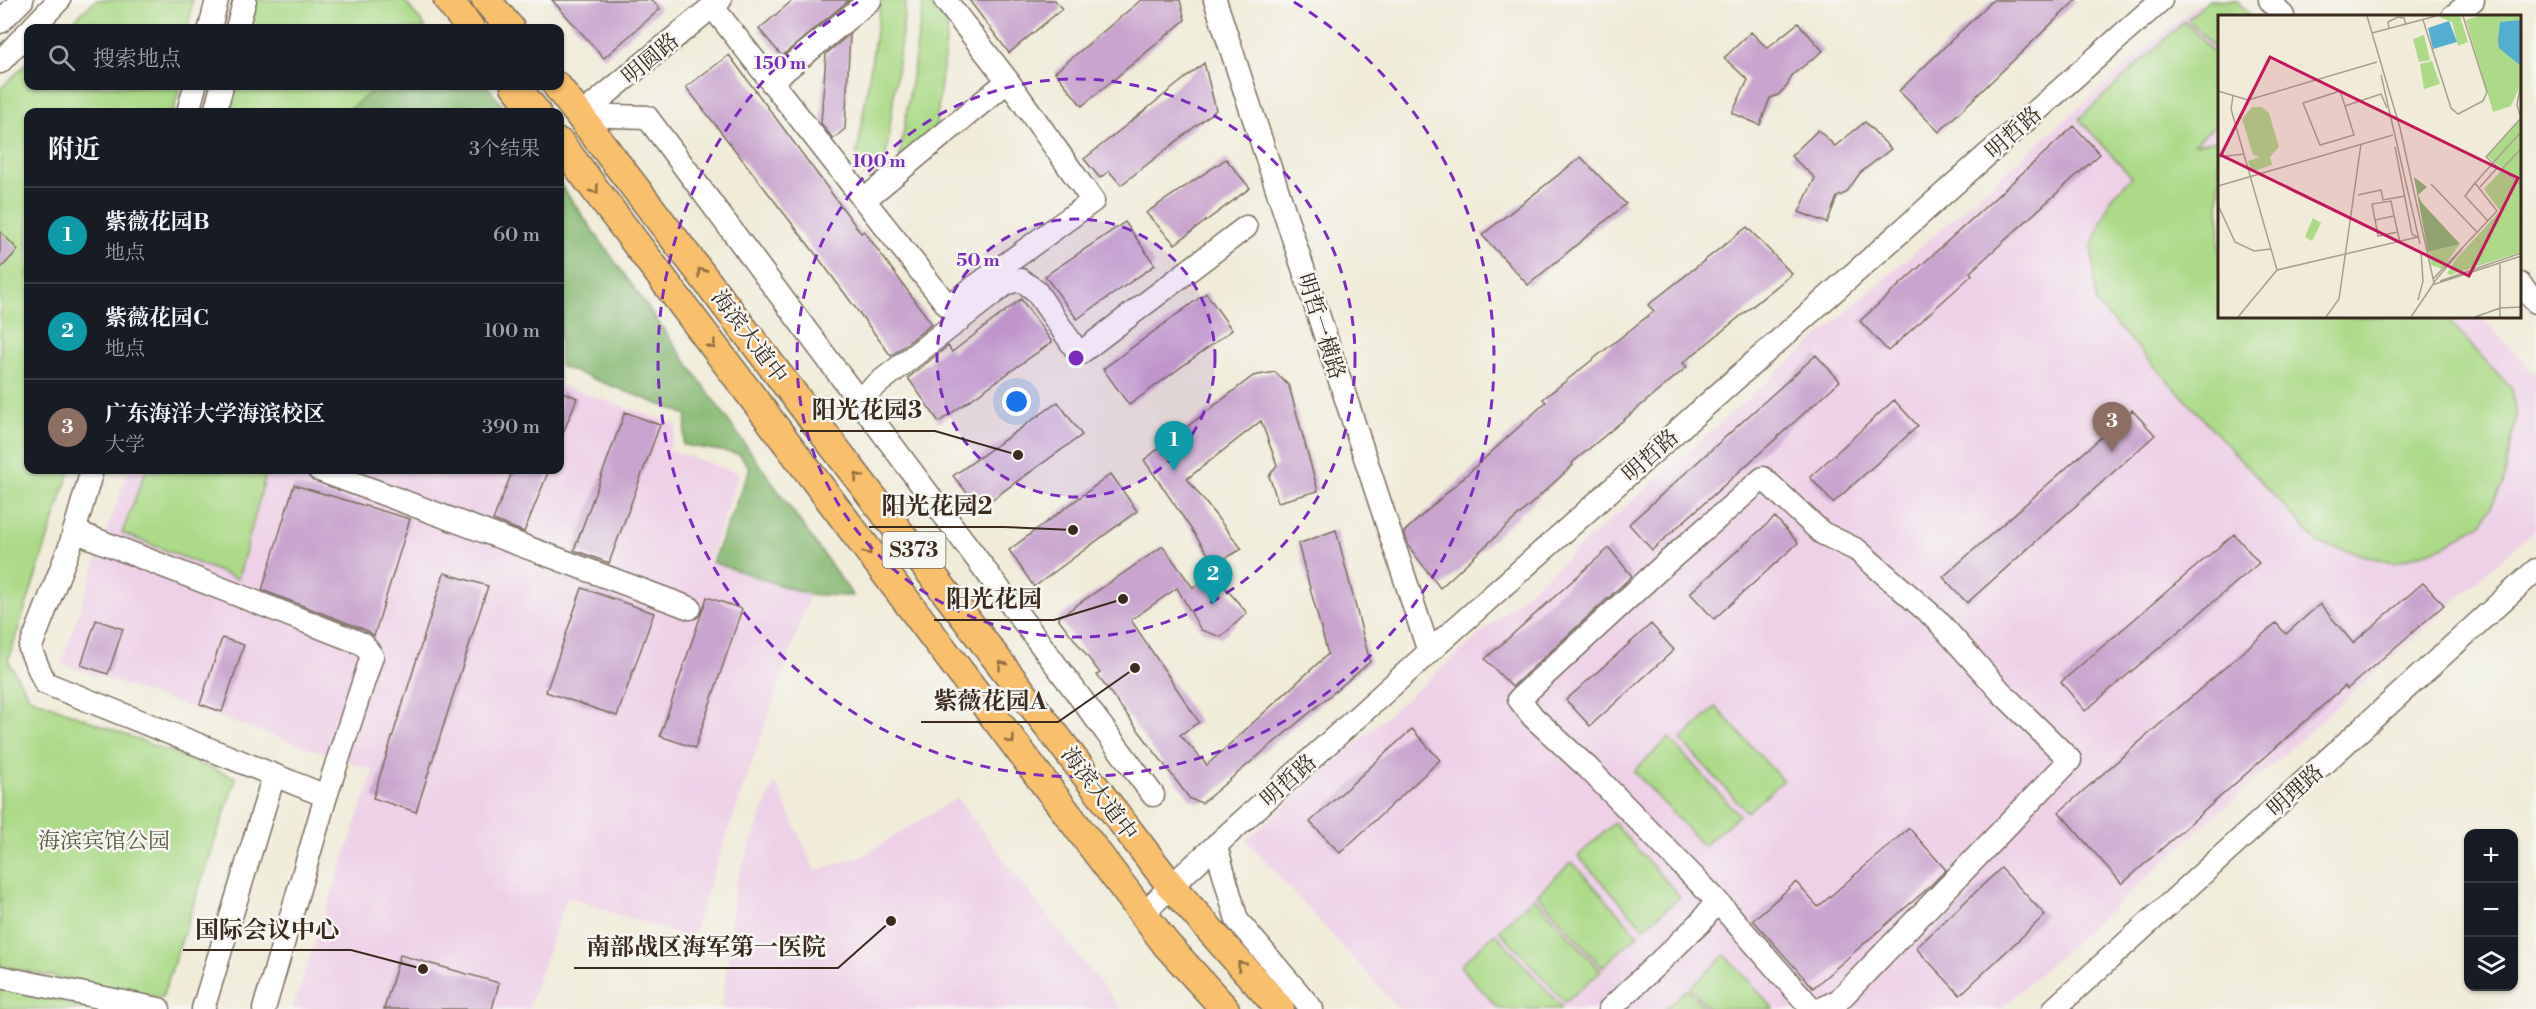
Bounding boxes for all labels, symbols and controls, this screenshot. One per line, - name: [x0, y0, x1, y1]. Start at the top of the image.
- inset map: [2218, 15, 2521, 318]
- search box: [24, 24, 564, 90]
- street label: 明圆路: [617, 28, 685, 91]
- icon: search: [45, 41, 78, 74]
- text: 搜索地点: [93, 46, 181, 73]
- text: 150 m: [754, 52, 807, 75]
- street label: 明哲路: [1980, 101, 2048, 165]
- text: 附近: [48, 134, 100, 166]
- text: 3个结果: [469, 137, 540, 162]
- text: 100 m: [852, 150, 906, 173]
- one-way arrow: [587, 183, 598, 194]
- text: 紫薇花园B: [105, 209, 210, 236]
- text: 1: [63, 223, 72, 248]
- text: 60 m: [493, 223, 540, 248]
- text: 地点: [105, 241, 145, 266]
- text: 50 m: [956, 249, 1000, 272]
- one-way arrow: [697, 267, 708, 278]
- street label: 明哲一横路: [1291, 270, 1350, 383]
- street label: 海滨大道中: [705, 285, 793, 389]
- text: 紫薇花园C: [105, 305, 209, 332]
- text: 2: [61, 319, 74, 344]
- text: 100 m: [484, 319, 540, 344]
- text: 地点: [105, 337, 145, 362]
- one-way arrow: [705, 339, 716, 350]
- centre of rings: [1066, 348, 1086, 368]
- your location: [1002, 387, 1031, 416]
- callout: 阳光花园3: [800, 389, 935, 431]
- text: 阳光花园3: [812, 396, 922, 426]
- text: 广东海洋大学海滨校区: [105, 401, 325, 428]
- pin: 3: [2092, 402, 2132, 452]
- text: 3: [61, 415, 74, 440]
- text: 390 m: [482, 415, 540, 440]
- pin: 1: [1154, 422, 1194, 471]
- street label: 明哲路: [1617, 424, 1685, 488]
- text: 大学: [105, 433, 145, 458]
- one-way arrow: [854, 472, 865, 483]
- callout: 阳光花园2: [869, 485, 1004, 527]
- text: 阳光花园2: [882, 492, 993, 522]
- road number: S373: [882, 532, 946, 568]
- one-way arrow: [861, 544, 872, 555]
- pin: 2: [1194, 556, 1232, 605]
- callout: 阳光花园: [934, 578, 1054, 620]
- text: 阳光花园: [946, 585, 1042, 615]
- one-way arrow: [998, 660, 1009, 671]
- callout: 紫薇花园A: [921, 680, 1058, 722]
- text: 紫薇花园A: [933, 687, 1047, 717]
- one-way arrow: [1004, 733, 1015, 744]
- street label: 海滨大道中: [1055, 742, 1143, 846]
- street label: 明哲路: [1255, 749, 1323, 813]
- street label: 明理路: [2262, 759, 2330, 823]
- park label: 海滨宾馆公园: [38, 828, 170, 855]
- map controls: [2464, 829, 2518, 991]
- button: +: [2464, 829, 2518, 883]
- button: −: [2464, 883, 2518, 937]
- callout: 国际会议中心: [183, 908, 351, 950]
- text: 国际会议中心: [195, 916, 339, 946]
- callout: 南部战区海军第一医院: [574, 926, 838, 968]
- text: 南部战区海军第一医院: [586, 933, 826, 963]
- button: layers: [2464, 937, 2518, 991]
- one-way arrow: [1237, 961, 1248, 972]

